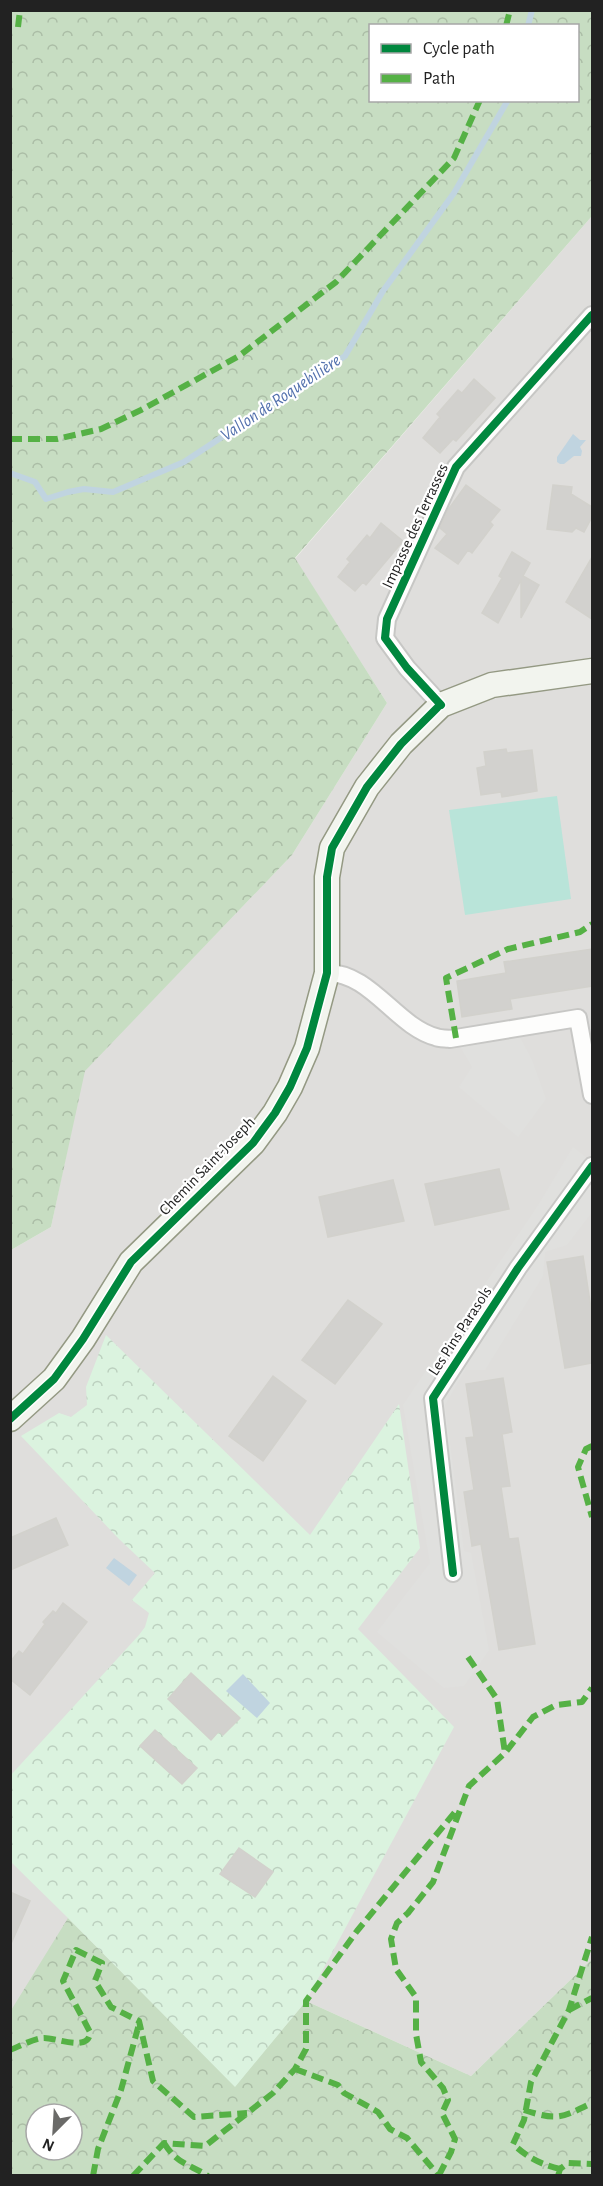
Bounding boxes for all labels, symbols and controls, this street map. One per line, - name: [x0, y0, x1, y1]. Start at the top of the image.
- legend: [369, 24, 579, 102]
- text: Cycle path: [423, 40, 495, 58]
- text: Path: [423, 70, 455, 88]
- water label: Vallon de Roquebilière: [218, 351, 344, 445]
- street label: Impasse des Terrasses: [379, 461, 451, 591]
- street label: Chemin Saint-Joseph: [156, 1114, 258, 1218]
- street label: Les Pins Parasols: [425, 1284, 495, 1378]
- north arrow: [24, 2102, 84, 2162]
- text: N: [40, 2135, 57, 2154]

